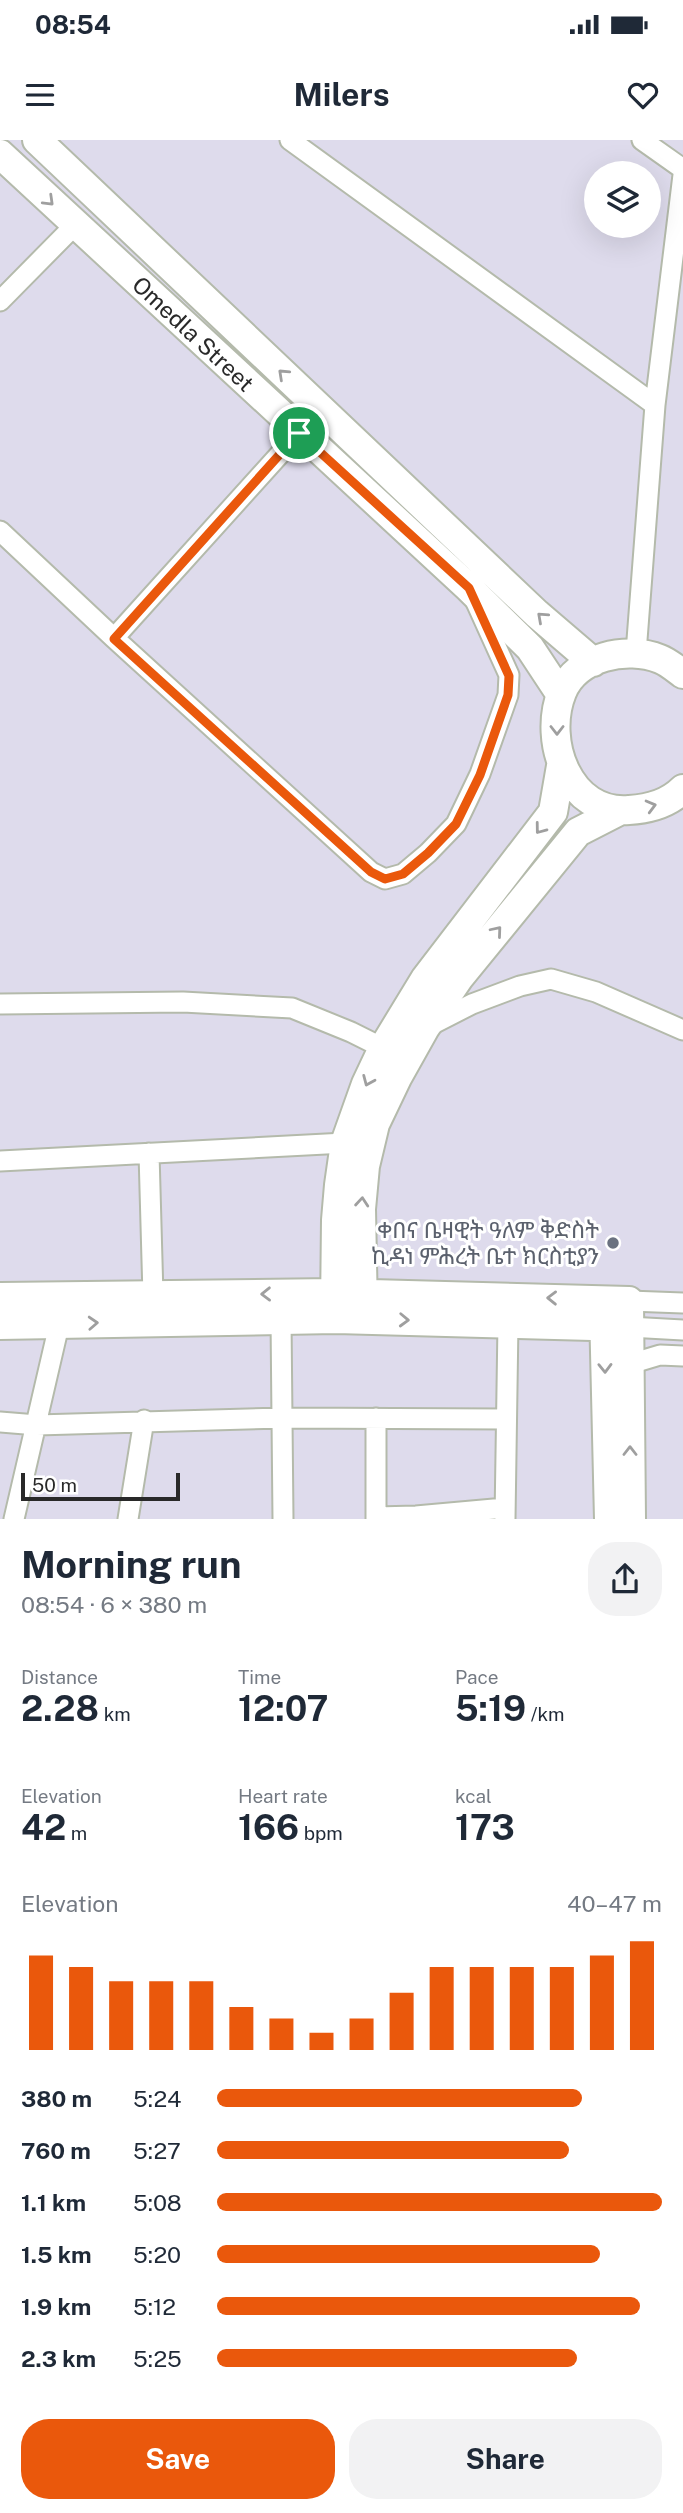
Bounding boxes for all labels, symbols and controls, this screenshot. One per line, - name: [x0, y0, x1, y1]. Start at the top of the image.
- text: 08:54: [35, 9, 111, 40]
- icon: menu: [21, 76, 59, 114]
- text: Milers: [293, 76, 390, 113]
- icon: heart: [624, 76, 662, 114]
- map controls: [584, 161, 661, 238]
- button: layers: [584, 161, 661, 238]
- one-way arrow: [41, 192, 54, 205]
- street label: Omedla Street: [127, 271, 260, 397]
- one-way arrow: [278, 369, 291, 382]
- pin: [269, 403, 329, 463]
- icon: arrive: [280, 414, 318, 452]
- one-way arrow: [537, 613, 550, 626]
- one-way arrow: [549, 725, 564, 736]
- one-way arrow: [645, 800, 657, 814]
- one-way arrow: [535, 821, 548, 833]
- one-way arrow: [489, 927, 502, 939]
- one-way arrow: [362, 1074, 376, 1086]
- one-way arrow: [354, 1196, 369, 1207]
- place label: ቀበና ቤዛዊት ዓለም ቅድስት ኪዳነ ምሕረት ቤተ ክርስቲያን: [371, 1216, 599, 1269]
- marker: ቀበና ቤዛዊት ዓለም ቅድስት ኪዳነ ምሕረት ቤተ ክርስቲያን: [605, 1235, 621, 1251]
- one-way arrow: [260, 1286, 271, 1302]
- one-way arrow: [546, 1291, 557, 1306]
- one-way arrow: [399, 1313, 410, 1328]
- one-way arrow: [87, 1316, 98, 1331]
- one-way arrow: [598, 1363, 613, 1374]
- one-way arrow: [622, 1445, 638, 1456]
- scale bar: [21, 1470, 180, 1502]
- text: 50 m: [32, 1474, 77, 1496]
- text: Morning run: [21, 1542, 242, 1587]
- button: share: [588, 1542, 662, 1616]
- text: 08:54 · 6 × 380 m: [21, 1591, 207, 1618]
- text: Distance: [21, 1666, 98, 1688]
- text: Time: [238, 1666, 281, 1688]
- text: Pace: [455, 1666, 498, 1688]
- text: 2.28: [21, 1688, 99, 1729]
- text: 12:07: [238, 1688, 329, 1729]
- text: 5:19: [455, 1688, 526, 1729]
- text: km: [99, 1703, 131, 1725]
- text: /km: [526, 1703, 565, 1725]
- text: Elevation: [21, 1785, 102, 1807]
- text: Heart rate: [238, 1785, 328, 1807]
- text: kcal: [455, 1785, 492, 1807]
- text: 42: [21, 1807, 66, 1848]
- text: 166: [238, 1807, 299, 1848]
- text: 173: [455, 1807, 515, 1848]
- text: m: [66, 1822, 87, 1844]
- text: bpm: [299, 1822, 343, 1844]
- text: Elevation: [21, 1890, 119, 1917]
- text: 40–47 m: [567, 1890, 662, 1917]
- text: 380 m: [21, 2085, 92, 2112]
- text: 5:24: [133, 2085, 182, 2112]
- text: 760 m: [21, 2137, 91, 2164]
- text: 5:27: [133, 2137, 181, 2164]
- text: 1.1 km: [21, 2189, 86, 2216]
- text: 5:08: [133, 2189, 182, 2216]
- text: 1.5 km: [21, 2241, 92, 2268]
- text: 5:20: [133, 2241, 181, 2268]
- text: 1.9 km: [21, 2293, 91, 2320]
- text: 5:12: [133, 2293, 176, 2320]
- text: 2.3 km: [21, 2345, 96, 2372]
- text: 5:25: [133, 2345, 182, 2372]
- button: Save: [21, 2419, 335, 2499]
- button: Share: [349, 2419, 662, 2499]

